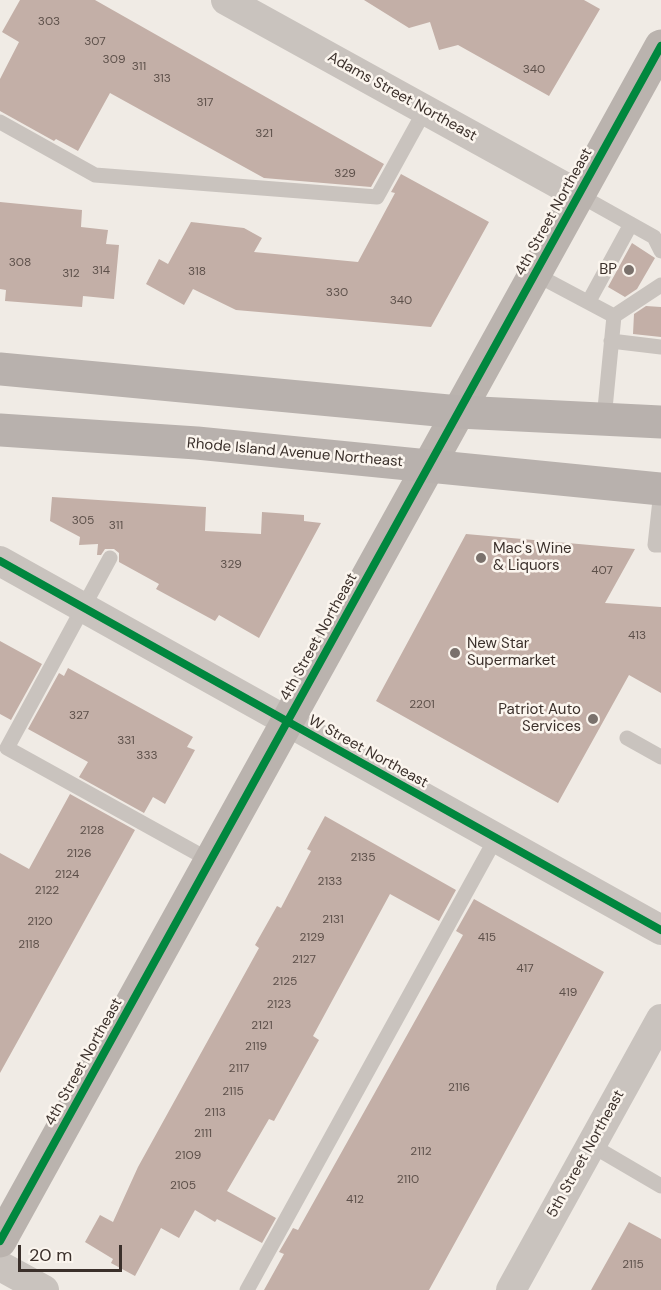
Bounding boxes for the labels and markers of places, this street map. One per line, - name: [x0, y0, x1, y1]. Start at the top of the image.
- place label: BP: [599, 261, 617, 279]
- marker: BP: [622, 263, 636, 277]
- place label: Mac's Wine & Liquors: [493, 540, 572, 575]
- marker: Mac's Wine & Liquors: [474, 551, 488, 565]
- place label: New Star Supermarket: [467, 635, 556, 670]
- marker: New Star Supermarket: [448, 646, 462, 660]
- place label: Patriot Auto Services: [498, 701, 581, 736]
- marker: Patriot Auto Services: [586, 712, 600, 726]

